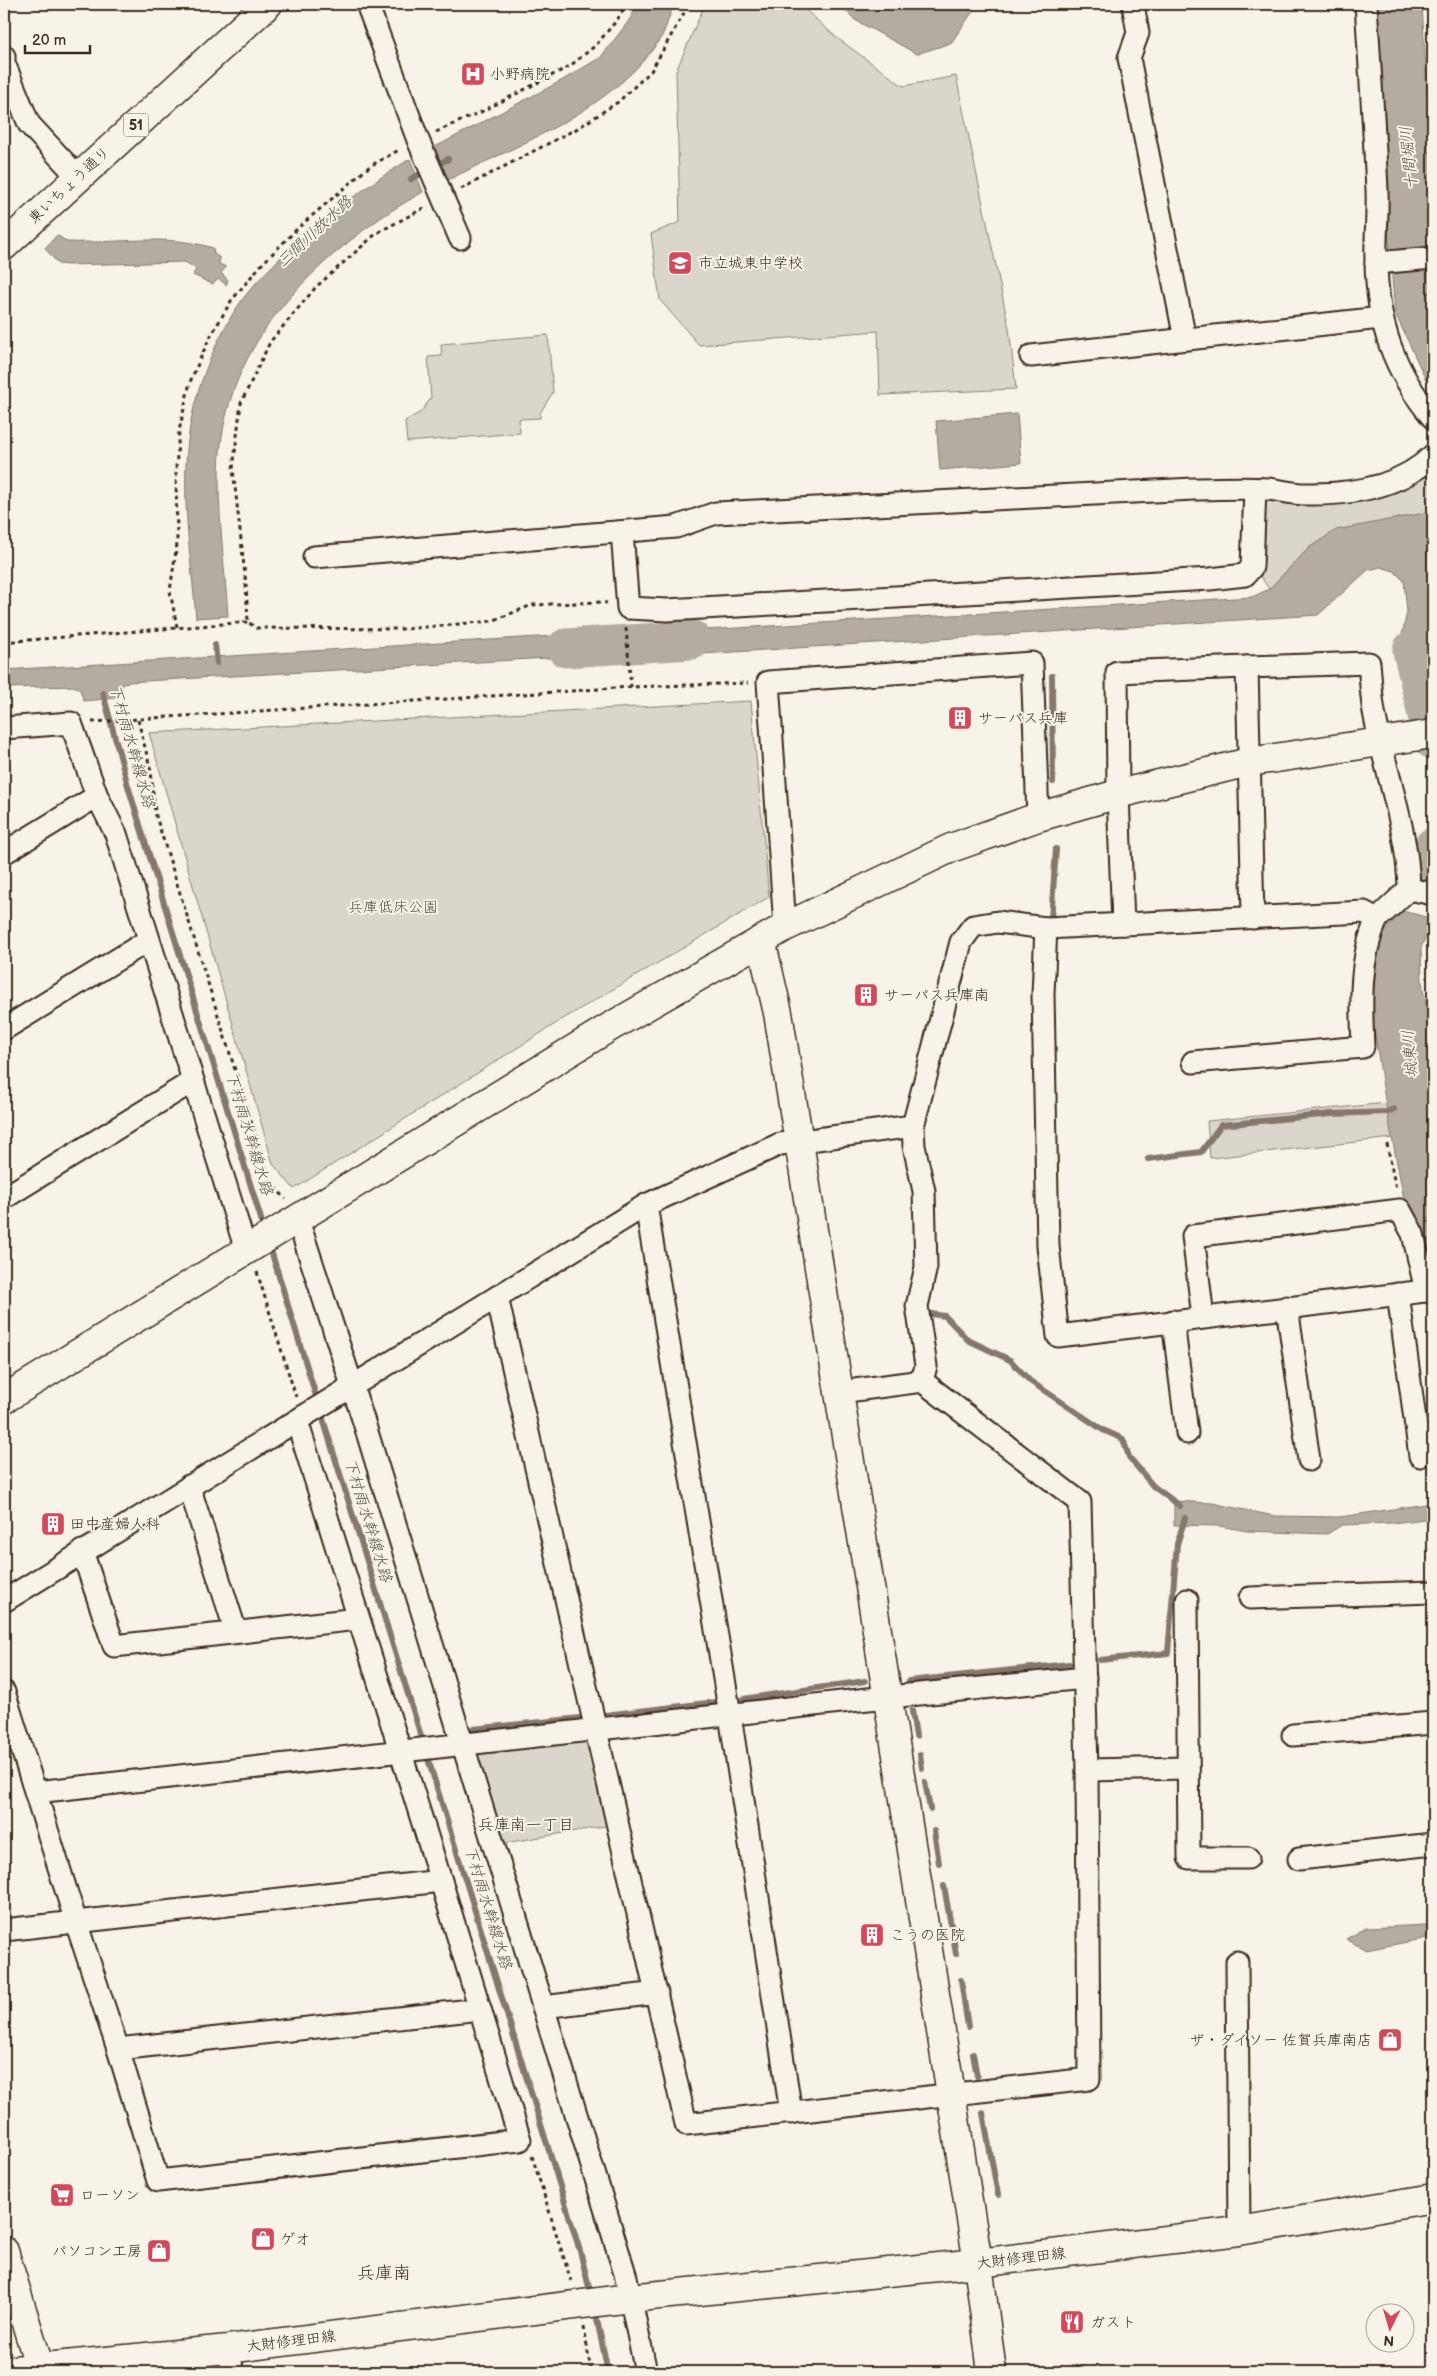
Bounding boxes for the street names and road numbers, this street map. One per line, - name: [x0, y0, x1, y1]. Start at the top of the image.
- road number: 51: [124, 114, 148, 136]
- street label: 東いちょう通り: [24, 143, 114, 228]
- street label: 大財修理田線: [975, 2244, 1067, 2273]
- street label: 大財修理田線: [245, 2327, 337, 2356]

